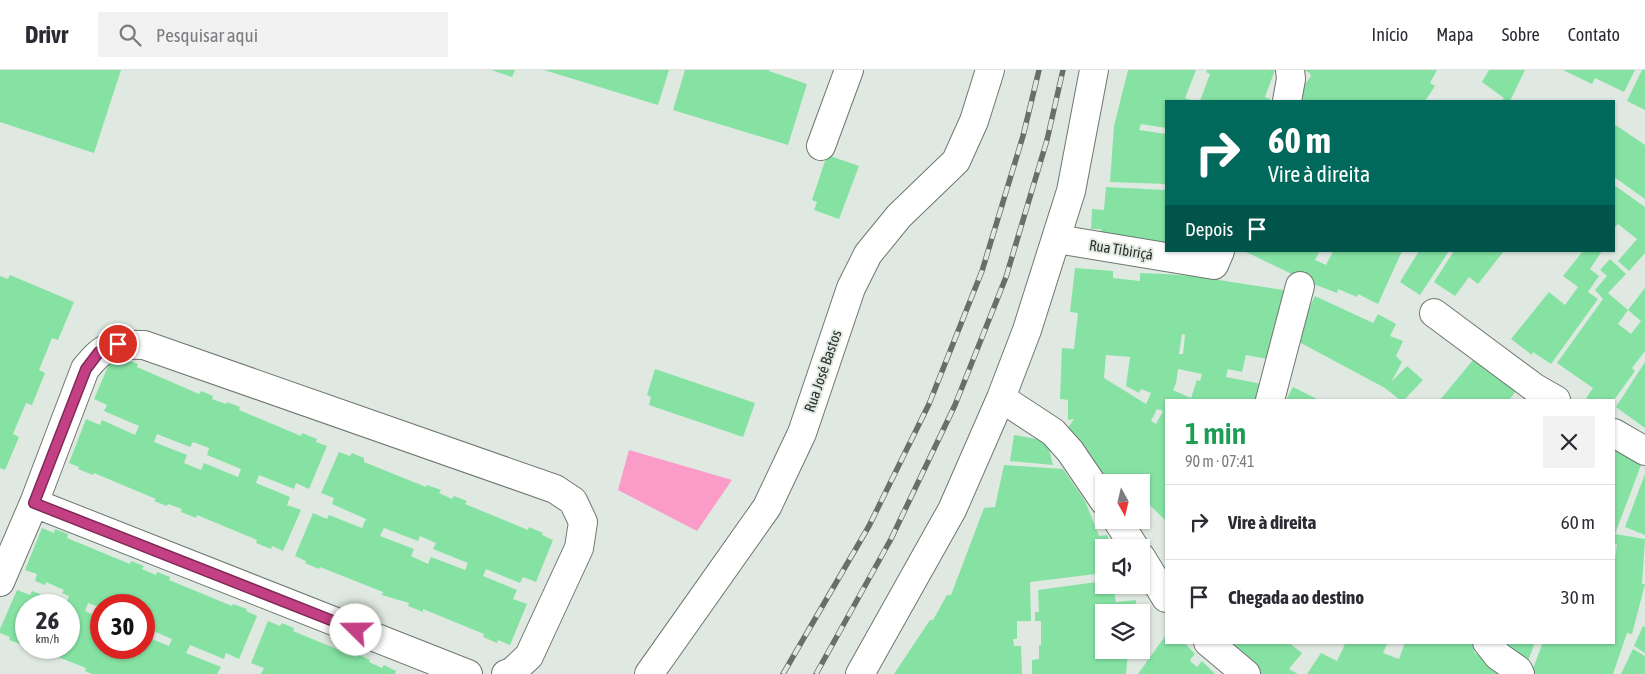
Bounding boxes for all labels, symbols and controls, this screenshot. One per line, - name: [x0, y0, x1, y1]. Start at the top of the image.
- search box: [98, 12, 448, 57]
- text: Drivr: [25, 21, 68, 48]
- icon: search: [116, 21, 144, 49]
- text: Pesquisar aqui: [156, 24, 258, 46]
- text: Início: [1372, 24, 1408, 45]
- text: Mapa: [1436, 24, 1474, 45]
- text: Sobre: [1502, 24, 1540, 45]
- text: Contato: [1568, 24, 1620, 45]
- icon: right: [1185, 120, 1250, 185]
- text: 60 m: [1268, 120, 1331, 160]
- text: Vire à direita: [1268, 161, 1370, 187]
- icon: arrive: [1243, 215, 1271, 243]
- text: Depois: [1185, 218, 1233, 240]
- street label: Rua Tibiriçá: [1088, 236, 1154, 263]
- pin: [97, 323, 139, 365]
- street label: Rua José Bastos: [801, 328, 845, 414]
- icon: arrive: [104, 330, 132, 358]
- text: 1 min: [1185, 416, 1246, 450]
- button: close: [1543, 416, 1595, 468]
- text: 90 m · 07:41: [1185, 452, 1255, 470]
- north arrow: [1095, 474, 1150, 529]
- map controls: [1095, 474, 1150, 659]
- icon: right: [1185, 508, 1213, 536]
- text: Vire à direita: [1228, 511, 1316, 533]
- text: 60 m: [1561, 511, 1595, 533]
- button: sound: [1095, 539, 1150, 594]
- icon: arrive: [1185, 583, 1213, 611]
- text: Chegada ao destino: [1228, 586, 1364, 608]
- text: 30 m: [1561, 586, 1595, 608]
- speed limit sign: 30: [90, 594, 155, 659]
- position arrow: [329, 603, 381, 655]
- button: layers: [1095, 604, 1150, 659]
- text: 26: [36, 606, 59, 634]
- text: km/h: [36, 632, 59, 646]

